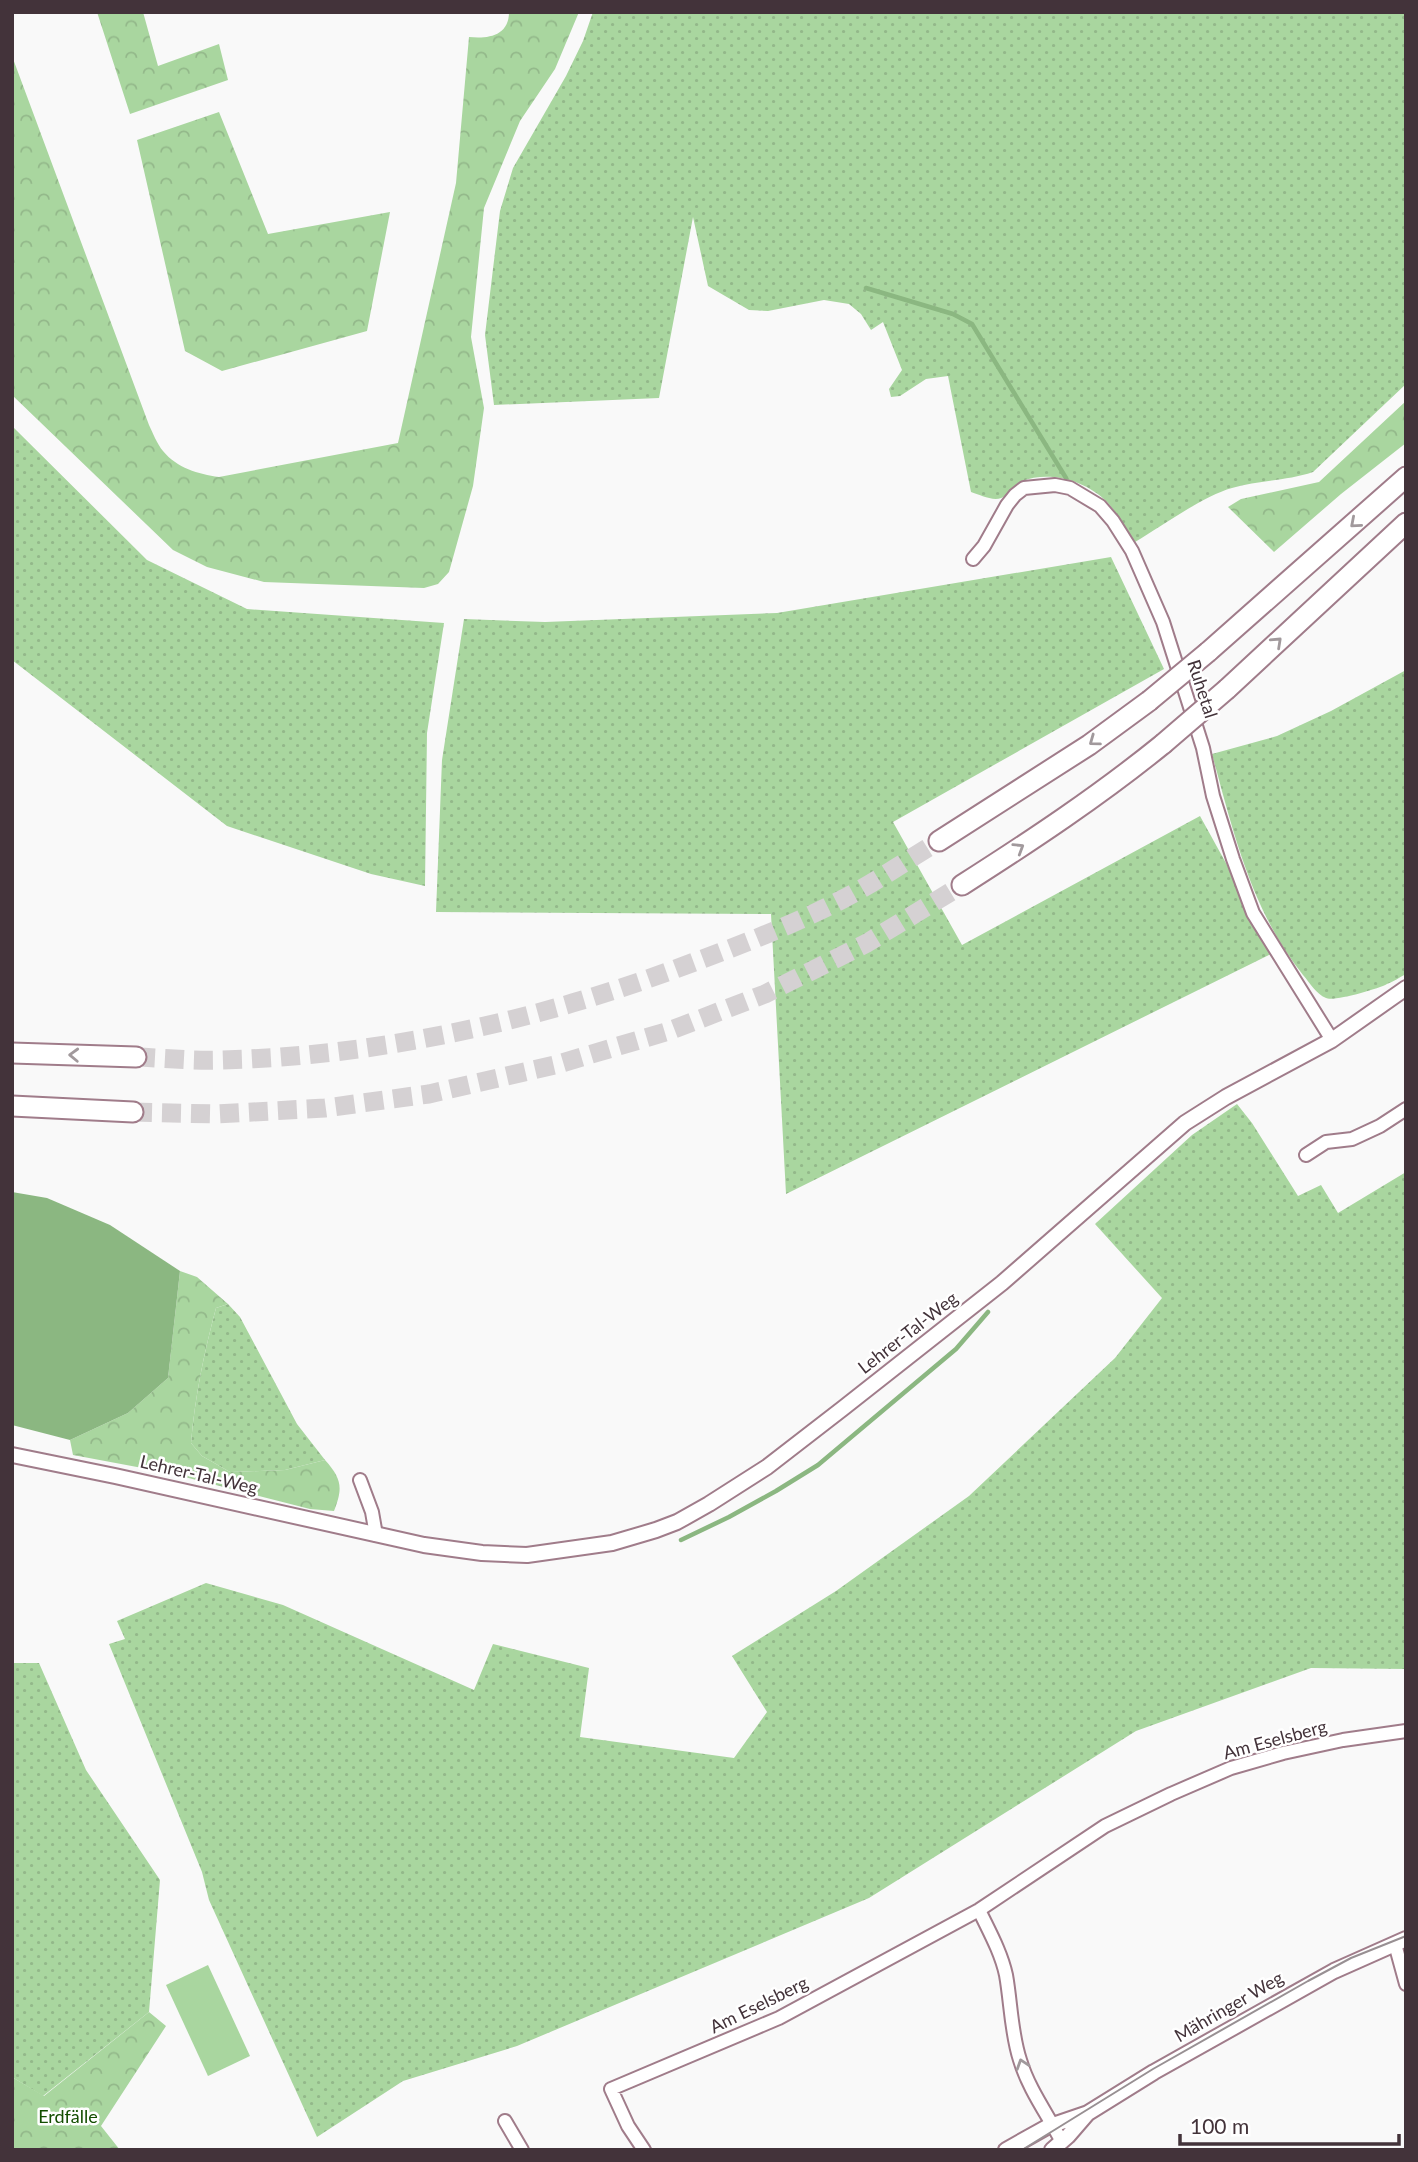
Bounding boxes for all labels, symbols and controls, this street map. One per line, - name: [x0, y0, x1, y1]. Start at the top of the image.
- one-way arrow: [1350, 515, 1363, 527]
- one-way arrow: [1269, 638, 1282, 651]
- street label: Ruhetal: [1183, 657, 1223, 721]
- one-way arrow: [1089, 733, 1102, 746]
- one-way arrow: [1012, 844, 1025, 857]
- one-way arrow: [68, 1047, 79, 1062]
- street label: Lehrer-Tal-Weg: [853, 1287, 962, 1378]
- street label: Lehrer-Tal-Weg: [138, 1450, 260, 1498]
- street label: Am Eselsberg: [1220, 1715, 1329, 1763]
- street label: Mähringer Weg: [1170, 1966, 1287, 2046]
- street label: Am Eselsberg: [706, 1971, 811, 2037]
- one-way arrow: [1016, 2059, 1030, 2071]
- scale bar: [1180, 2102, 1399, 2146]
- park label: Erdfälle: [38, 2105, 98, 2127]
- text: 100 m: [1190, 2113, 1249, 2138]

